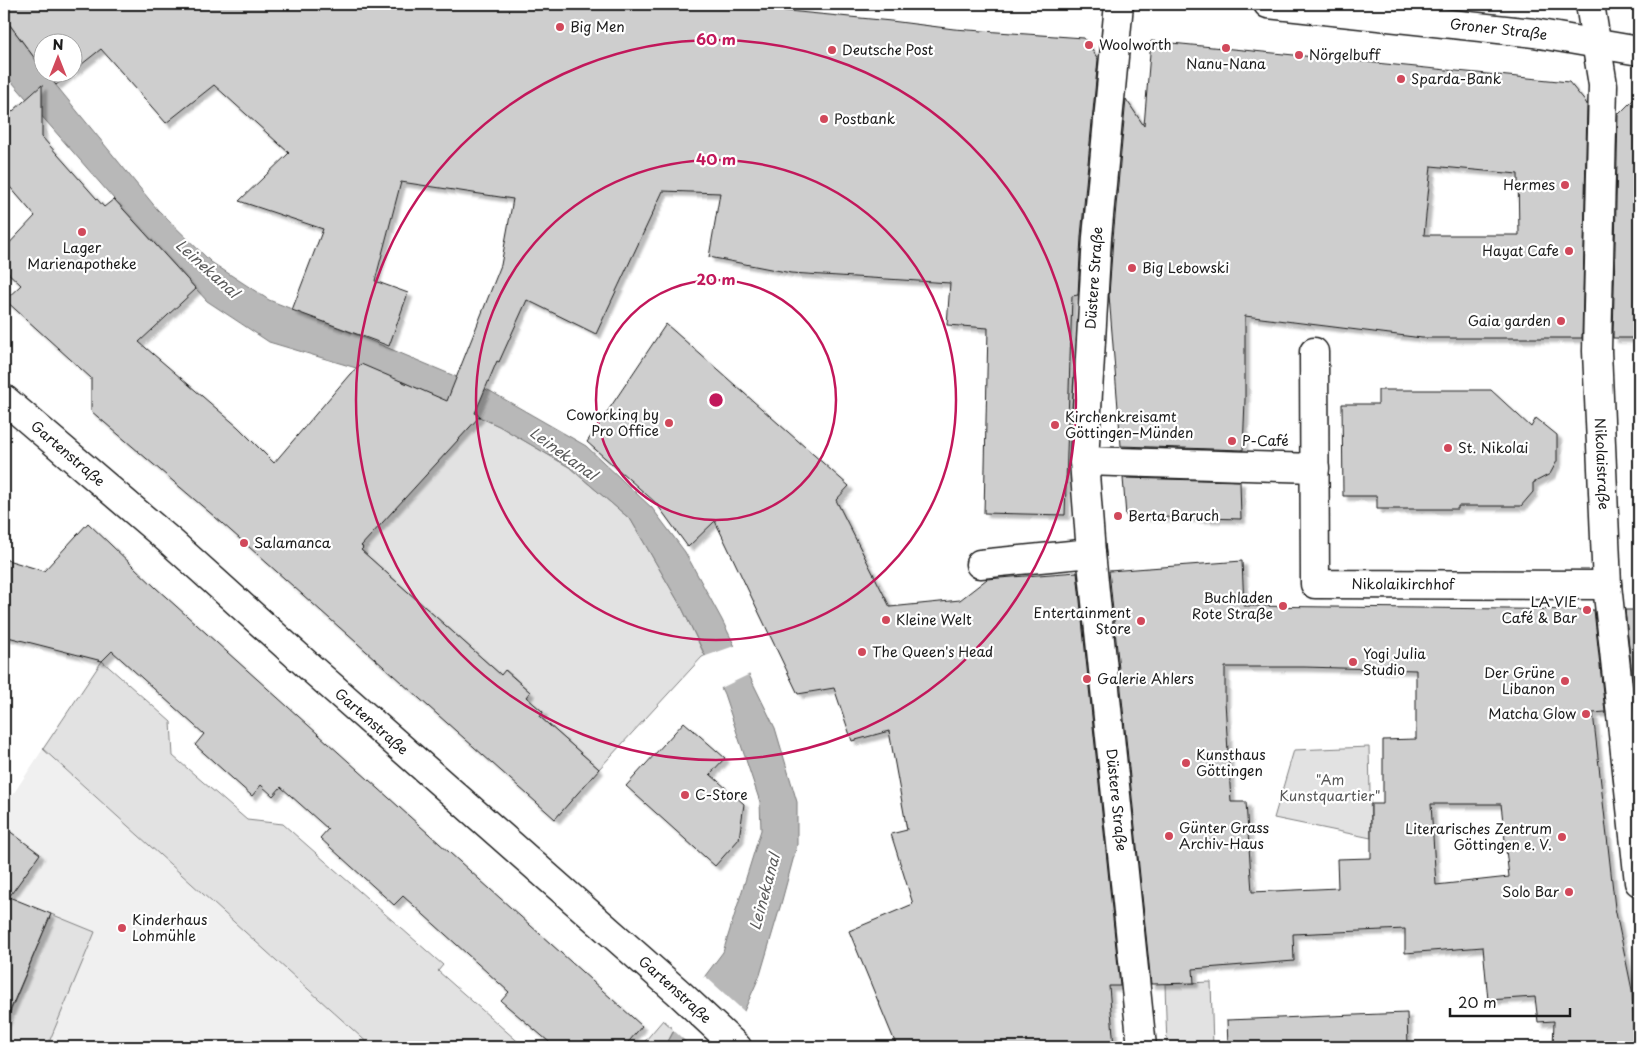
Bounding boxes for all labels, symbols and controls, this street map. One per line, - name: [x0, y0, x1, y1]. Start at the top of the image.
- street label: Groner Straße: [1449, 13, 1549, 45]
- place label: Big Men: [570, 16, 625, 37]
- marker: Big Men: [554, 21, 566, 33]
- text: 60 m: [696, 27, 736, 50]
- north arrow: [32, 32, 82, 82]
- text: N: [52, 34, 64, 55]
- place label: Woolworth: [1099, 34, 1172, 55]
- place label: Deutsche Post: [842, 39, 934, 60]
- marker: Woolworth: [1083, 39, 1095, 51]
- marker: Nanu-Nana: [1220, 42, 1232, 54]
- marker: Deutsche Post: [826, 44, 838, 56]
- place label: Nörgelbuff: [1309, 44, 1382, 65]
- marker: Nörgelbuff: [1293, 49, 1305, 61]
- place label: Nanu-Nana: [1186, 53, 1266, 74]
- place label: Sparda-Bank: [1411, 68, 1502, 89]
- marker: Sparda-Bank: [1395, 73, 1407, 85]
- place label: Postbank: [834, 108, 896, 129]
- marker: Postbank: [818, 113, 830, 125]
- text: 40 m: [696, 147, 736, 170]
- place label: Hermes: [1503, 174, 1555, 195]
- marker: Hermes: [1559, 179, 1571, 191]
- marker: Lager Marienapotheke: [76, 226, 88, 238]
- street label: Düstere Straße: [1079, 226, 1108, 330]
- water label: Leinekanal: [171, 233, 247, 305]
- place label: Lager Marienapotheke: [27, 237, 137, 274]
- place label: Hayat Cafe: [1482, 240, 1559, 261]
- marker: Hayat Cafe: [1563, 245, 1575, 257]
- place label: Big Lebowski: [1142, 257, 1229, 278]
- marker: Big Lebowski: [1126, 262, 1138, 274]
- text: 20 m: [697, 267, 735, 290]
- place label: Gaia garden: [1468, 310, 1551, 331]
- marker: Gaia garden: [1555, 315, 1567, 327]
- centre of rings: [707, 391, 725, 409]
- place label: Coworking by Pro Office: [566, 404, 659, 441]
- place label: Kirchenkreisamt Göttingen–Münden: [1065, 406, 1193, 443]
- street label: Gartenstraße: [26, 415, 110, 491]
- marker: Coworking by Pro Office: [663, 417, 675, 429]
- street label: Nikolaistraße: [1590, 417, 1615, 510]
- marker: Kirchenkreisamt Göttingen–Münden: [1049, 419, 1061, 431]
- water label: Leinekanal: [525, 420, 605, 487]
- place label: P-Café: [1242, 430, 1289, 451]
- marker: P-Café: [1226, 435, 1238, 447]
- place label: St. Nikolai: [1458, 437, 1529, 458]
- marker: St. Nikolai: [1442, 442, 1454, 454]
- place label: Berta Baruch: [1128, 505, 1219, 526]
- marker: Berta Baruch: [1112, 510, 1124, 522]
- place label: Salamanca: [254, 532, 332, 553]
- marker: Salamanca: [238, 537, 250, 549]
- street label: Nikolaikirchhof: [1351, 573, 1456, 594]
- place label: Buchladen Rote Straße: [1192, 587, 1273, 624]
- place label: LA VIE Café & Bar: [1501, 591, 1578, 628]
- marker: Buchladen Rote Straße: [1277, 600, 1289, 612]
- place label: Entertainment Store: [1033, 602, 1131, 639]
- marker: LA VIE Café & Bar: [1581, 604, 1593, 616]
- place label: Kleine Welt: [896, 609, 972, 630]
- marker: Kleine Welt: [880, 614, 892, 626]
- marker: Entertainment Store: [1135, 615, 1147, 627]
- place label: The Queen's Head: [872, 641, 993, 662]
- place label: Yogi Julia Studio: [1363, 643, 1426, 680]
- marker: The Queen's Head: [856, 646, 868, 658]
- marker: Yogi Julia Studio: [1347, 656, 1359, 668]
- place label: Der Grüne Libanon: [1484, 662, 1555, 699]
- place label: Galerie Ahlers: [1097, 668, 1194, 689]
- marker: Galerie Ahlers: [1081, 673, 1093, 685]
- marker: Der Grüne Libanon: [1559, 675, 1571, 687]
- street label: Gartenstraße: [330, 683, 413, 759]
- place label: Matcha Glow: [1488, 703, 1576, 724]
- marker: Matcha Glow: [1580, 708, 1592, 720]
- place label: Kunsthaus Göttingen: [1196, 744, 1266, 781]
- street label: Düstere Straße: [1101, 748, 1133, 852]
- marker: Kunsthaus Göttingen: [1180, 757, 1192, 769]
- park label: "Am Kunstquartier": [1279, 769, 1381, 806]
- place label: C-Store: [695, 784, 748, 805]
- marker: C-Store: [679, 789, 691, 801]
- place label: Günter Grass Archiv-Haus: [1179, 817, 1270, 854]
- place label: Literarisches Zentrum Göttingen e. V.: [1405, 818, 1552, 855]
- marker: Günter Grass Archiv-Haus: [1163, 830, 1175, 842]
- marker: Literarisches Zentrum Göttingen e. V.: [1556, 831, 1568, 843]
- water label: Leinekanal: [742, 848, 786, 932]
- place label: Solo Bar: [1502, 881, 1560, 902]
- marker: Solo Bar: [1563, 886, 1575, 898]
- place label: Kinderhaus Lohmühle: [132, 909, 207, 946]
- marker: Kinderhaus Lohmühle: [116, 922, 128, 934]
- street label: Gartenstraße: [634, 951, 716, 1028]
- scale bar: [1450, 986, 1570, 1018]
- text: 20 m: [1458, 990, 1497, 1013]

